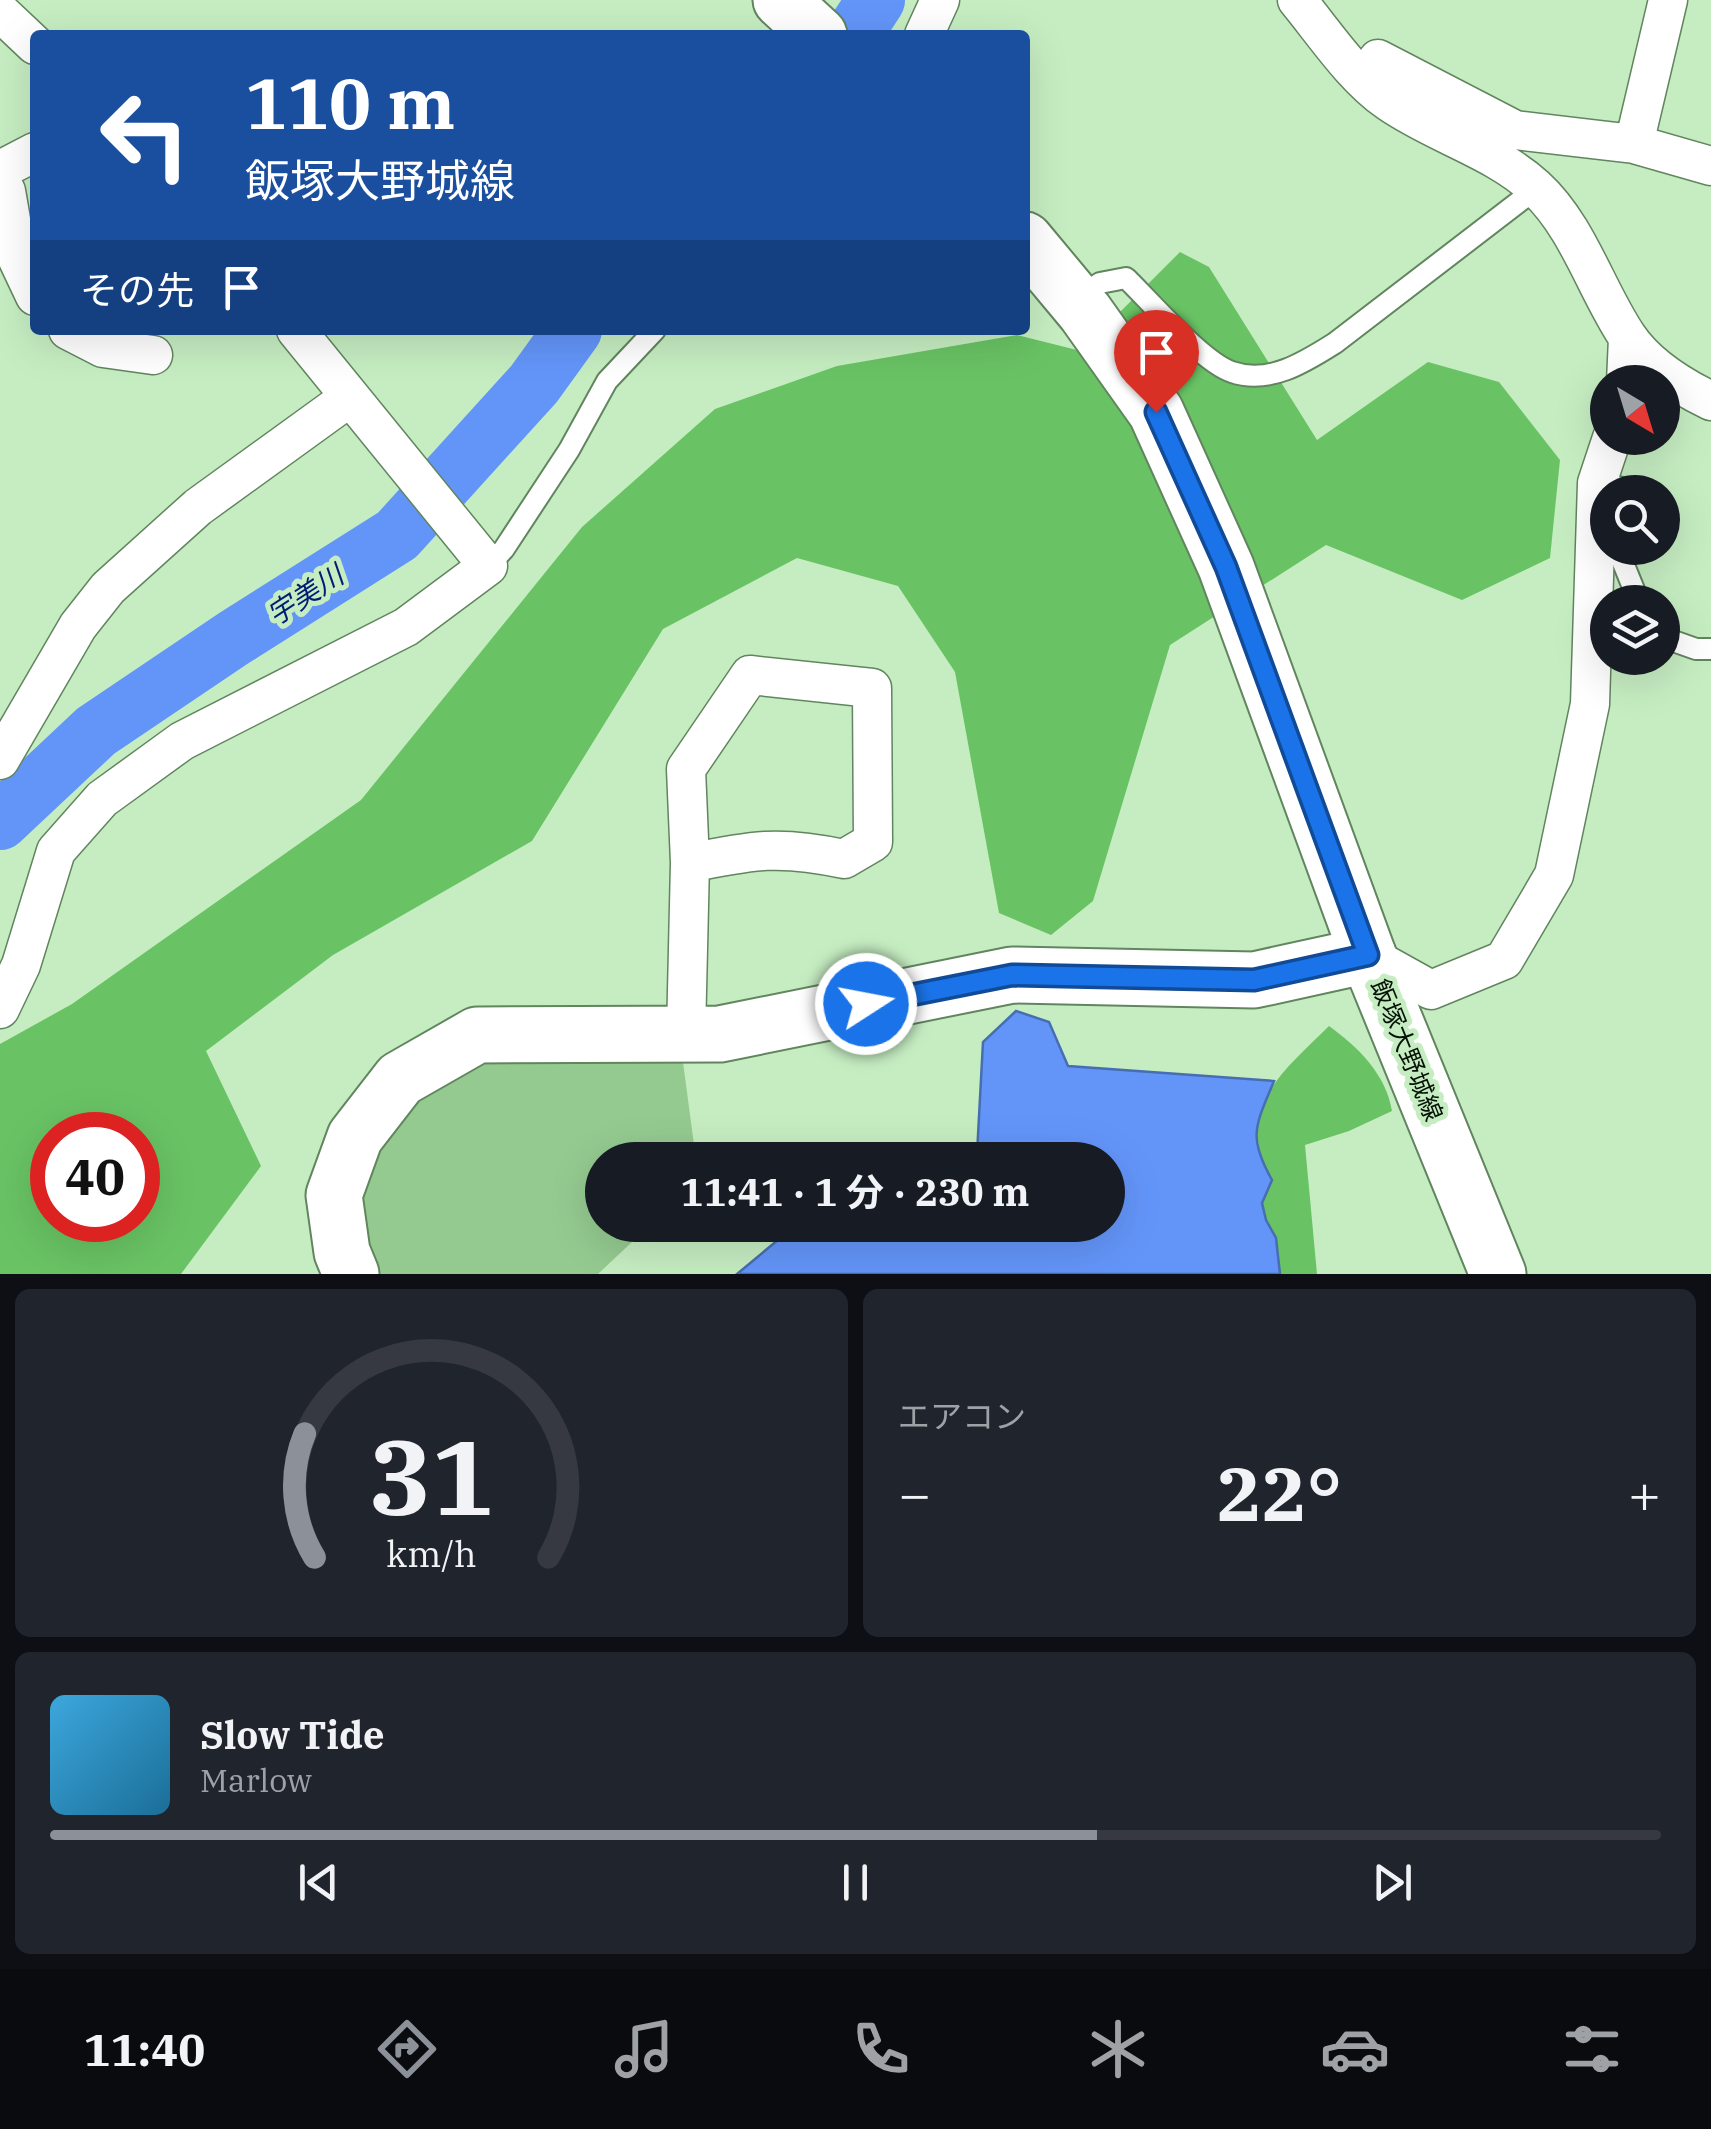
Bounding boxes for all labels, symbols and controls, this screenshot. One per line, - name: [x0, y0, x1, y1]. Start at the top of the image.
- text: 110 m: [245, 57, 455, 148]
- icon: left: [80, 70, 210, 200]
- text: 飯塚大野城線: [245, 151, 515, 209]
- icon: arrive: [214, 260, 269, 315]
- text: その先: [80, 265, 194, 314]
- pin: [1114, 310, 1199, 413]
- icon: arrive: [1129, 325, 1184, 380]
- north arrow: [1590, 365, 1680, 455]
- map controls: [1590, 365, 1680, 675]
- button: search: [1590, 475, 1680, 565]
- water label: 宇美川: [259, 555, 353, 633]
- button: layers: [1590, 585, 1680, 675]
- position arrow: [814, 952, 918, 1056]
- street label: 飯塚大野城線: [1364, 974, 1451, 1126]
- speed limit sign: 40: [30, 1112, 160, 1242]
- text: 11:41 · 1 分 · 230 m: [681, 1167, 1029, 1216]
- text: エアコン: [898, 1395, 1026, 1437]
- text: 31: [369, 1408, 494, 1544]
- text: 22°: [1217, 1444, 1342, 1542]
- text: −: [898, 1458, 931, 1529]
- text: +: [1628, 1458, 1661, 1529]
- text: km/h: [386, 1530, 477, 1577]
- text: Slow Tide: [200, 1710, 385, 1759]
- text: Marlow: [200, 1759, 312, 1801]
- icon: previous: [291, 1855, 346, 1910]
- icon: pause: [828, 1855, 883, 1910]
- icon: next: [1365, 1855, 1420, 1910]
- icon: directions: [372, 2014, 442, 2084]
- icon: music: [609, 2014, 679, 2084]
- icon: phone: [846, 2014, 916, 2084]
- icon: climate: [1083, 2014, 1153, 2084]
- icon: car: [1320, 2014, 1390, 2084]
- icon: filters: [1557, 2014, 1627, 2084]
- text: 11:40: [84, 2020, 205, 2078]

